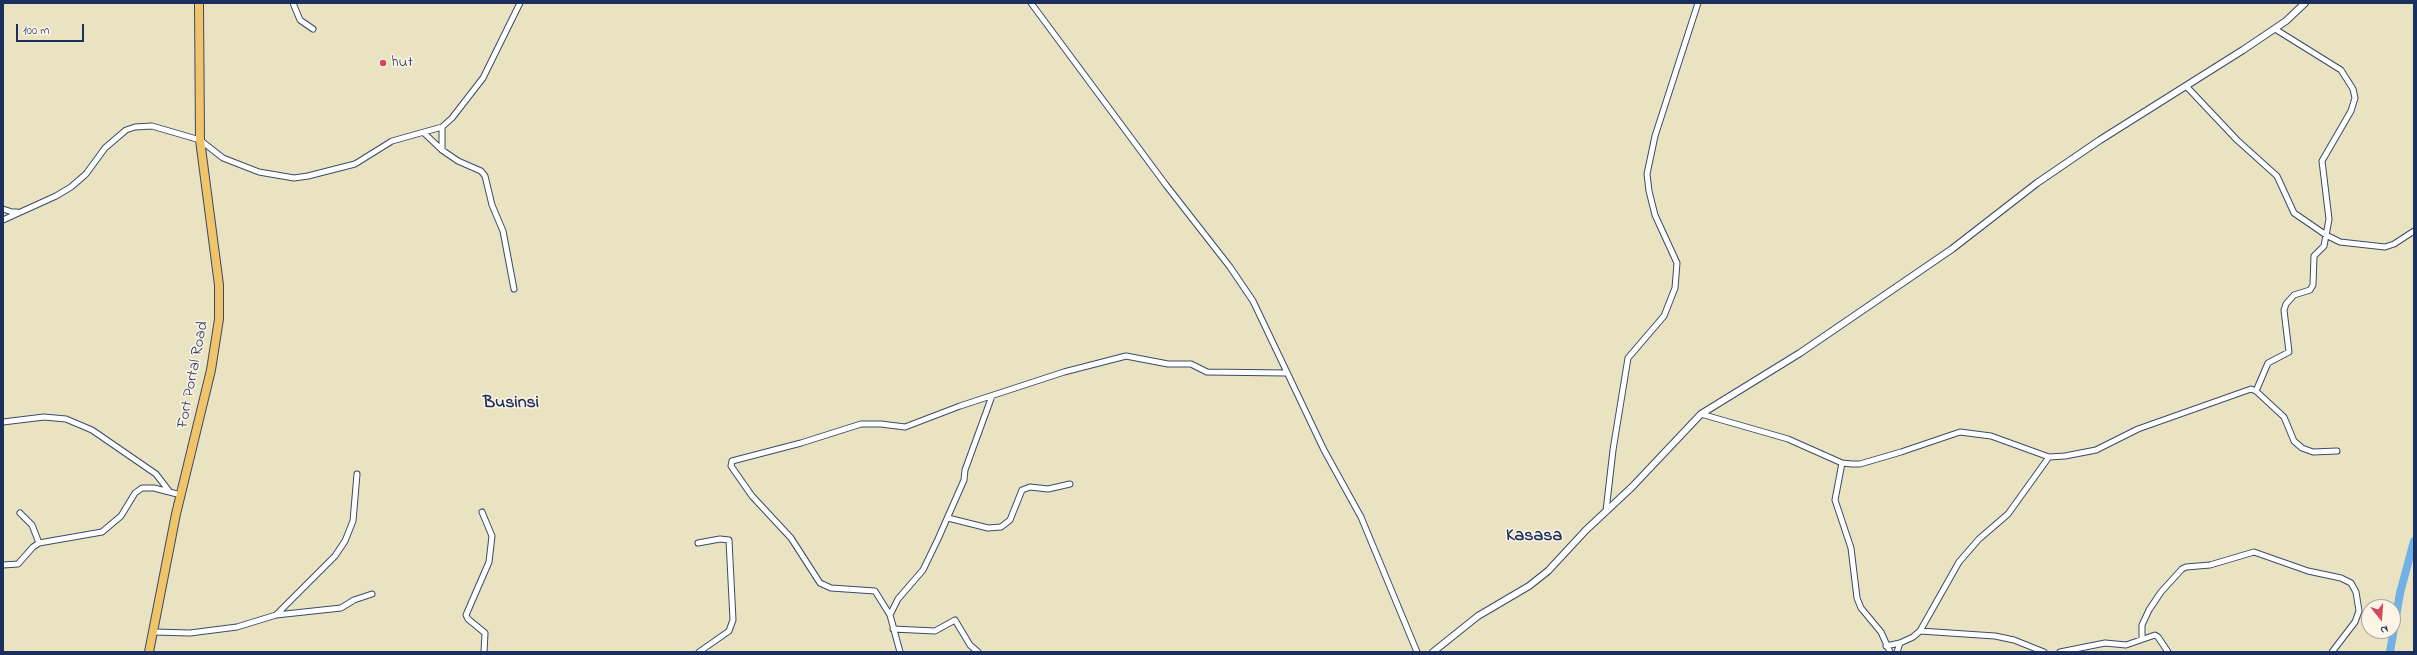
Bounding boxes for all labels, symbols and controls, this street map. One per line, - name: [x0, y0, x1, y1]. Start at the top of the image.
- scale bar: [18, 16, 86, 42]
- text: 100 m: [23, 22, 50, 40]
- place label: hut: [391, 53, 413, 73]
- marker: hut: [378, 58, 388, 68]
- street label: Fort Portal Road: [174, 320, 214, 430]
- district label: Businsi: [483, 393, 539, 415]
- district label: Kasasa: [1506, 526, 1562, 548]
- north arrow: [2361, 599, 2401, 639]
- text: N: [2378, 621, 2390, 638]

